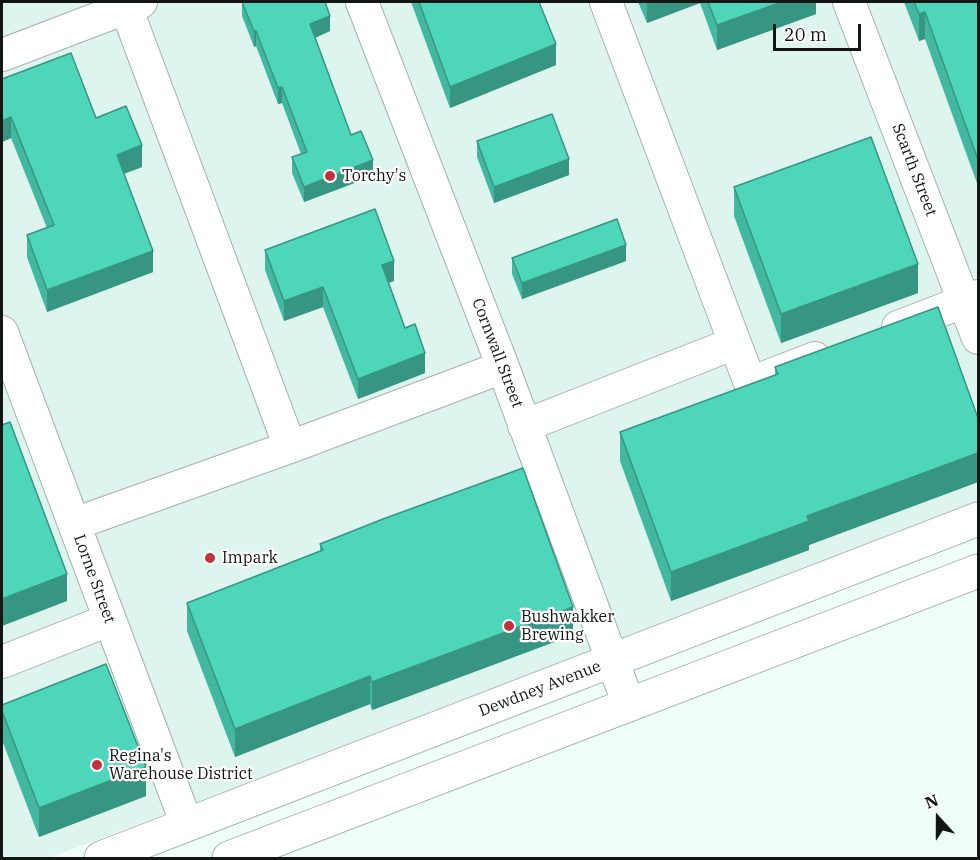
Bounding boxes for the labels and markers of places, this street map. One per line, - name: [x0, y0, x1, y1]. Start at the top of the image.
- place label: Torchy's: [342, 166, 406, 186]
- marker: Torchy's: [323, 169, 337, 183]
- place label: Impark: [222, 548, 278, 568]
- marker: Impark: [203, 551, 217, 565]
- place label: Bushwakker Brewing: [521, 607, 614, 645]
- marker: Bushwakker Brewing: [502, 619, 516, 633]
- place label: Regina's Warehouse District: [109, 746, 253, 784]
- marker: Regina's Warehouse District: [90, 758, 104, 772]

